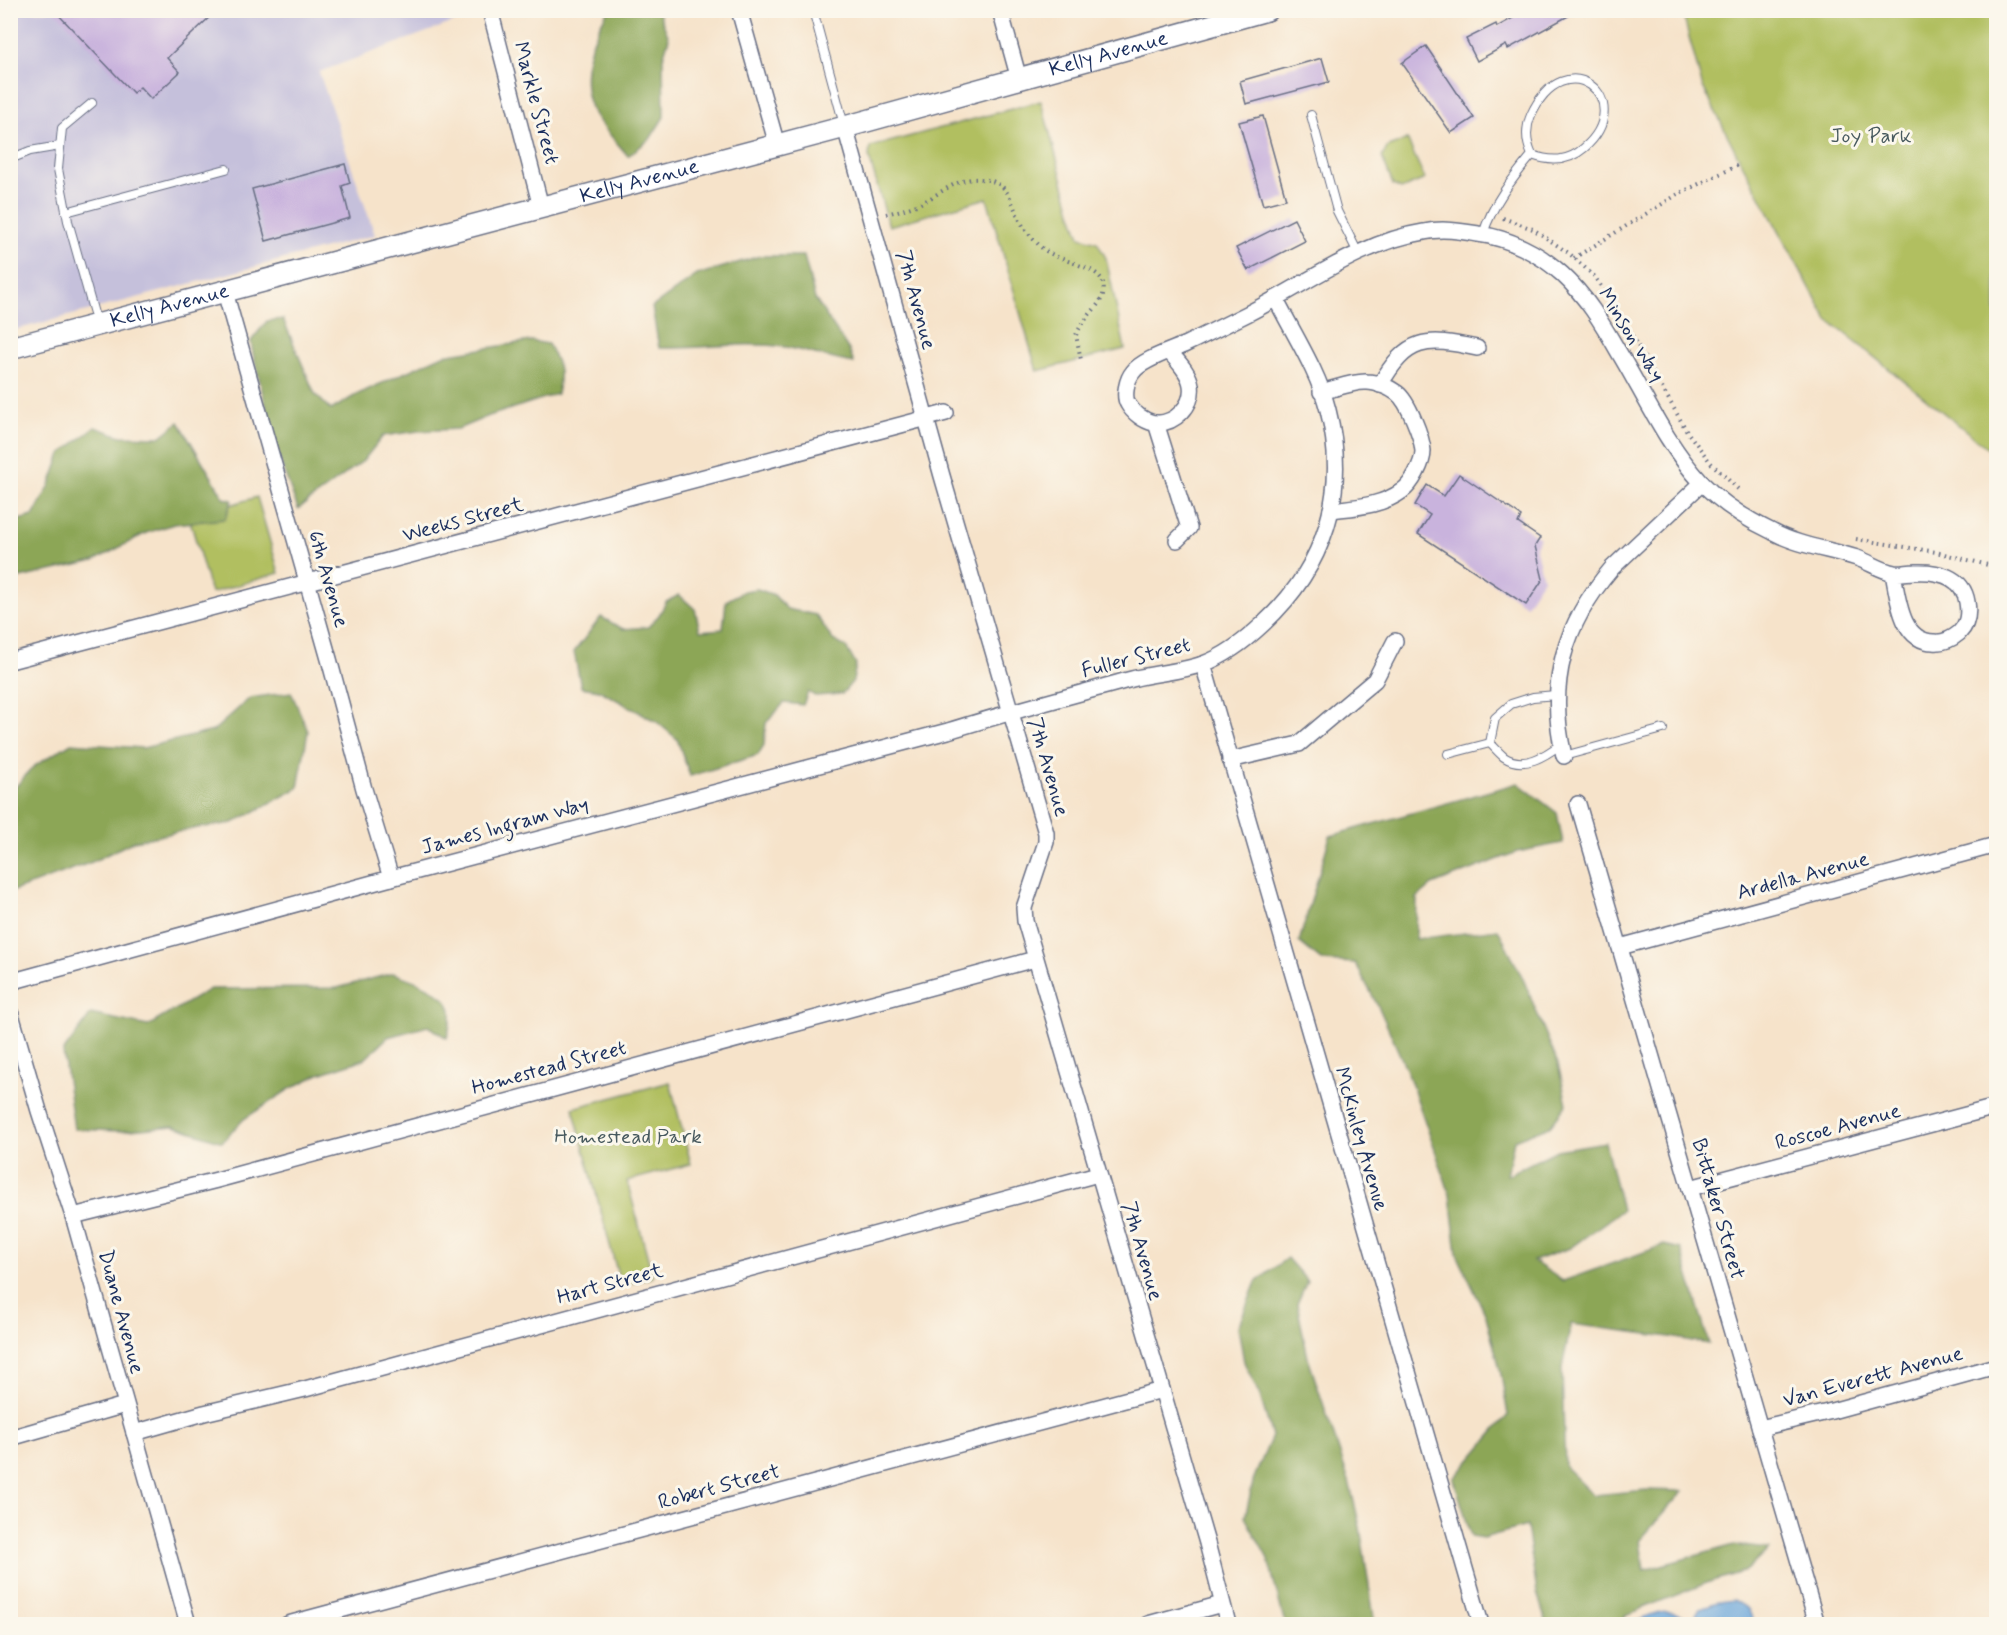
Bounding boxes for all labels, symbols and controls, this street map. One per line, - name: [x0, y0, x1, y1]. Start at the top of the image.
- street label: Kelly Avenue: [1046, 24, 1171, 84]
- street label: Markle Street: [506, 39, 566, 168]
- park label: Joy Park: [1830, 122, 1912, 150]
- street label: Kelly Avenue: [577, 152, 702, 211]
- street label: 7th Avenue: [889, 247, 943, 353]
- street label: Kelly Avenue: [107, 277, 232, 335]
- street label: Minson Way: [1591, 282, 1671, 388]
- street label: Weeks Street: [400, 490, 527, 550]
- street label: 6th Avenue: [301, 527, 355, 631]
- street label: Fuller Street: [1079, 631, 1193, 685]
- street label: 7th Avenue: [1020, 714, 1076, 820]
- street label: James Ingram Way: [418, 790, 592, 864]
- street label: Ardella Avenue: [1734, 845, 1872, 907]
- street label: Homestead Street: [469, 1034, 630, 1102]
- street label: McKinley Avenue: [1327, 1064, 1395, 1214]
- street label: Roscoe Avenue: [1772, 1097, 1904, 1157]
- park label: Homestead Park: [554, 1123, 702, 1151]
- street label: Bittaker Street: [1684, 1135, 1752, 1283]
- street label: 7th Avenue: [1114, 1198, 1170, 1304]
- street label: Duane Avenue: [91, 1247, 151, 1377]
- street label: Hart Street: [554, 1256, 667, 1312]
- street label: Van Everett Avenue: [1780, 1340, 1966, 1414]
- street label: Robert Street: [655, 1457, 783, 1517]

